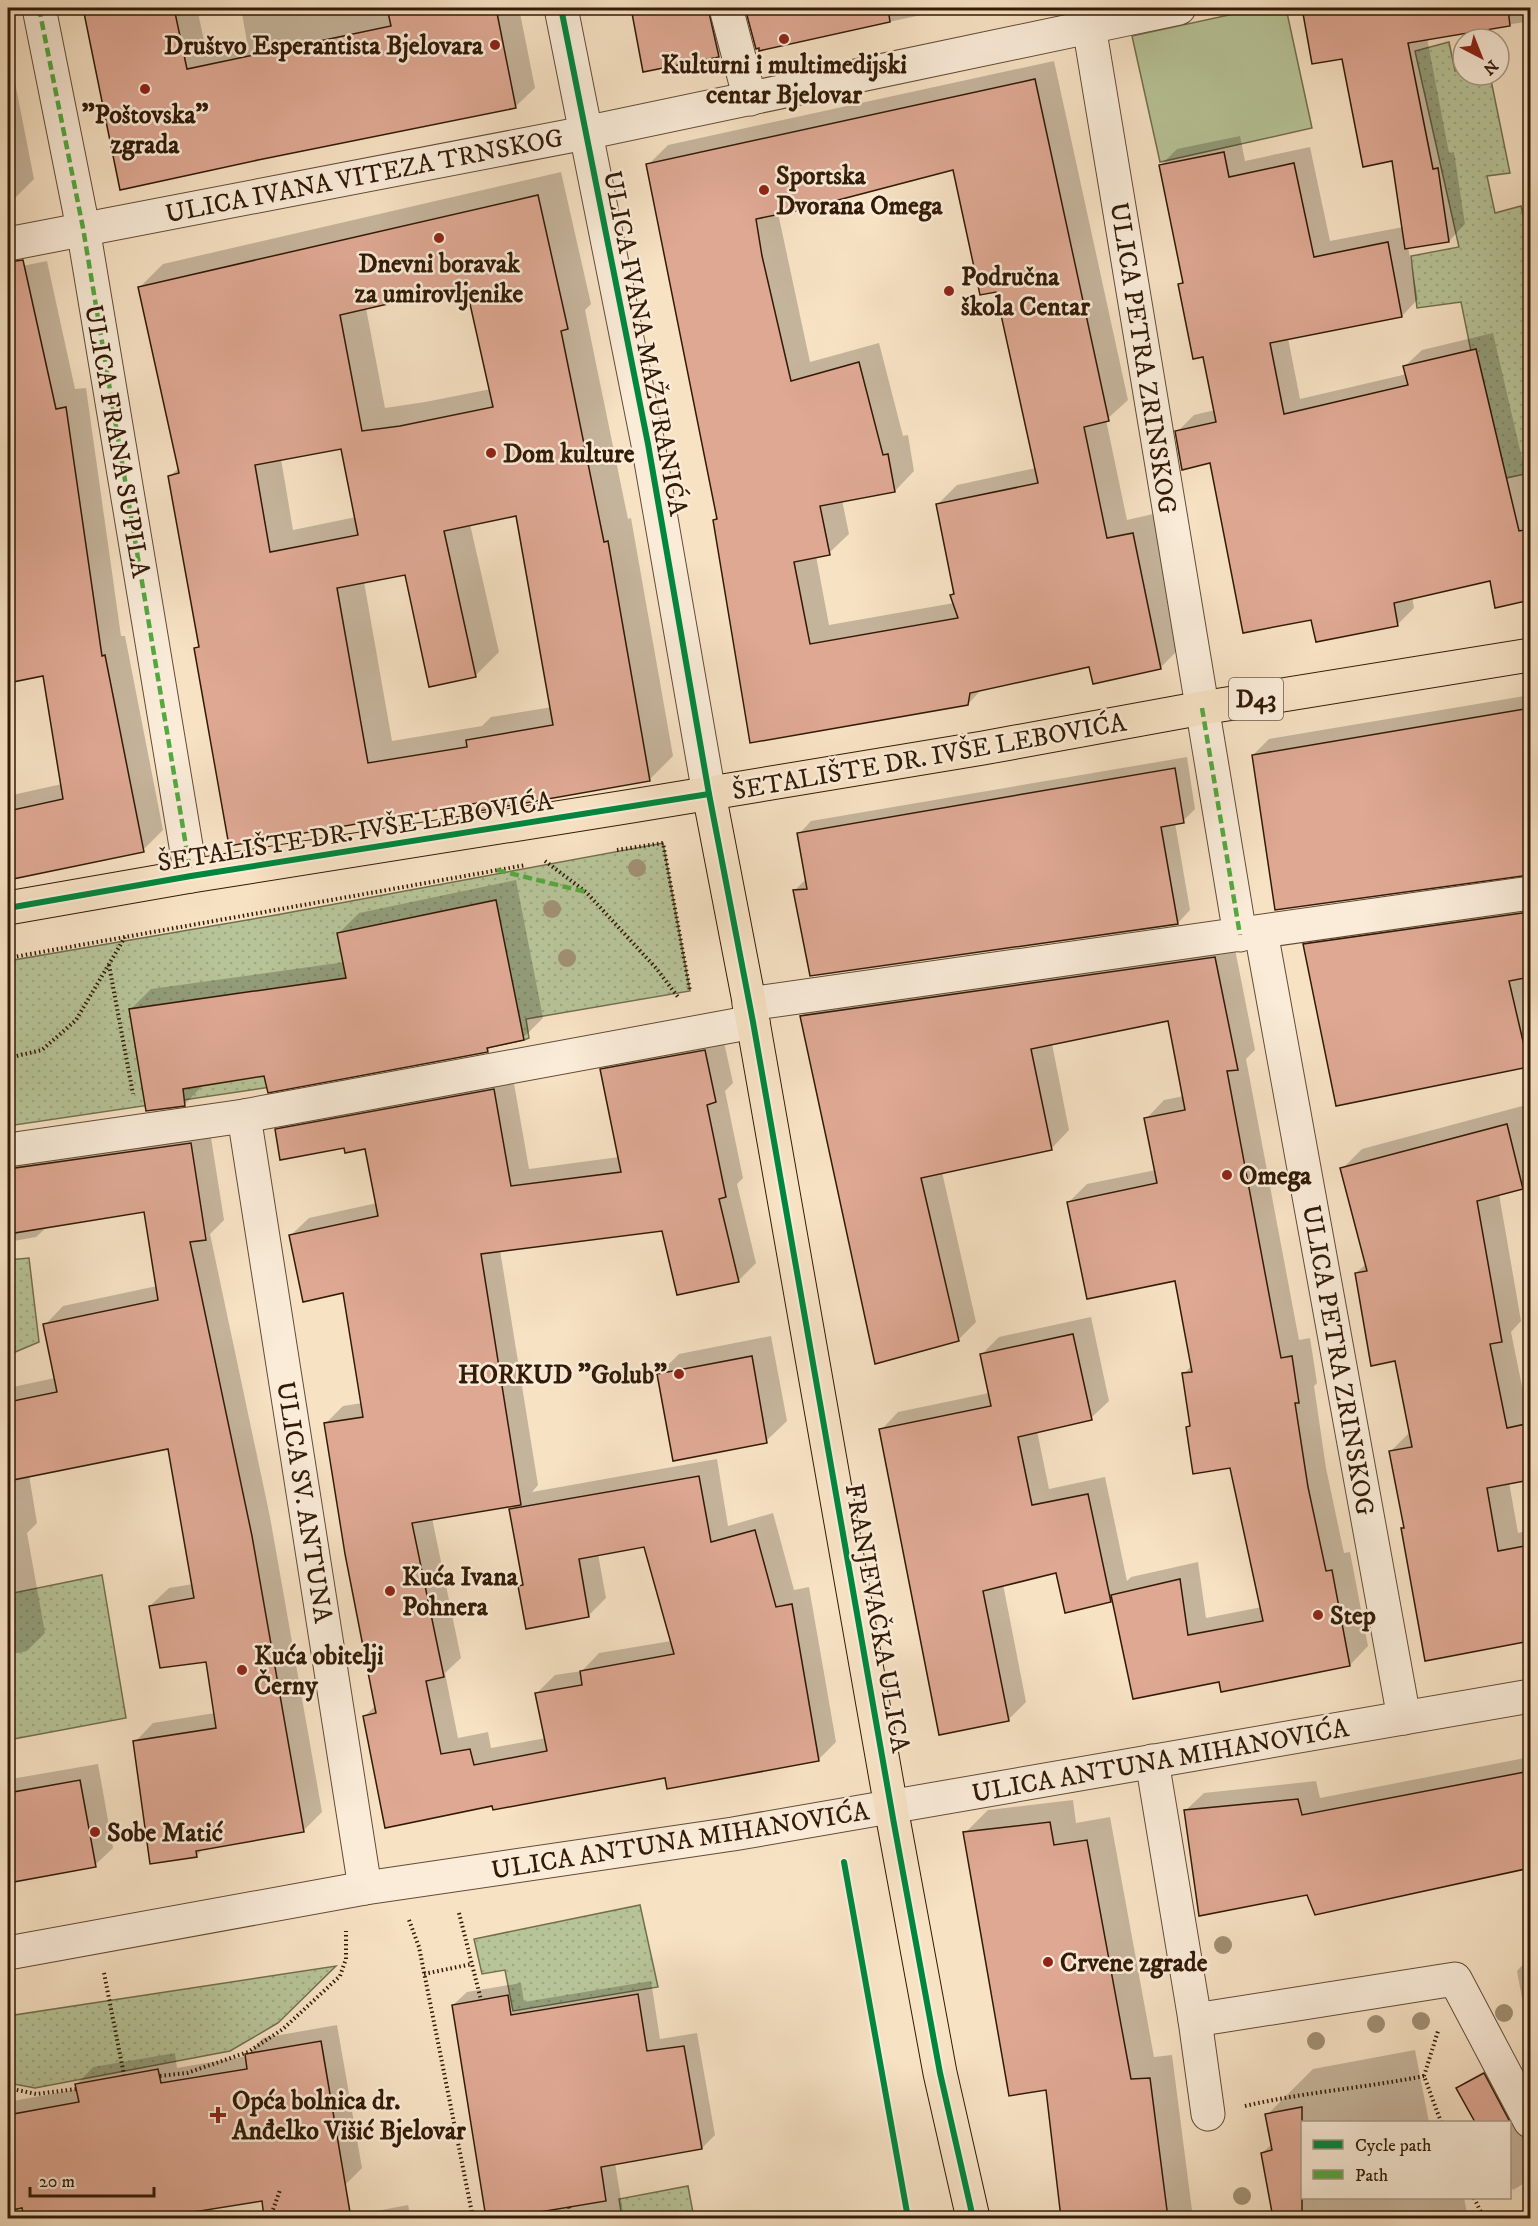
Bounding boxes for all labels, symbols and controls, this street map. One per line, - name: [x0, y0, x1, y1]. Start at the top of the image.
- north arrow: [1451, 27, 1511, 87]
- place label: Društvo Esperantista Bjelovara: [164, 30, 484, 63]
- marker: Kulturni i multimedijski centar Bjelovar: [777, 32, 791, 46]
- marker: Društvo Esperantista Bjelovara: [488, 38, 502, 52]
- place label: Kulturni i multimedijski centar Bjelovar: [661, 49, 907, 112]
- text: N: [1479, 56, 1502, 79]
- marker: "Poštovska" zgrada: [138, 82, 152, 96]
- place label: "Poštovska" zgrada: [82, 99, 208, 162]
- street label: ULICA IVANA VITEZA TRNSKOG: [163, 122, 566, 231]
- place label: Sportska Dvorana Omega: [776, 160, 943, 223]
- street label: ULICA IVANA MAŽURANIĆA: [595, 168, 695, 519]
- marker: Sportska Dvorana Omega: [757, 183, 771, 197]
- street label: ULICA PETRA ZRINSKOG: [1102, 200, 1183, 516]
- marker: Dnevni boravak za umirovljenike: [432, 231, 446, 245]
- place label: Dnevni boravak za umirovljenike: [355, 248, 523, 311]
- place label: Područna škola Centar: [961, 261, 1090, 324]
- marker: Područna škola Centar: [942, 284, 956, 298]
- street label: ULICA FRANA SUPILA: [76, 302, 157, 581]
- place label: Dom kulture: [503, 438, 635, 471]
- marker: Dom kulture: [484, 446, 498, 460]
- road number: D43: [1229, 678, 1283, 720]
- street label: ŠETALIŠTE DR. IVŠE LEBOVIĆA: [729, 705, 1129, 808]
- street label: ŠETALIŠTE DR. IVŠE LEBOVIĆA: [155, 784, 556, 880]
- place label: Omega: [1239, 1160, 1312, 1193]
- marker: Omega: [1220, 1168, 1234, 1182]
- street label: ULICA PETRA ZRINSKOG: [1294, 1202, 1381, 1518]
- place label: HORKUD "Golub": [458, 1359, 667, 1392]
- marker: HORKUD "Golub": [672, 1367, 686, 1381]
- street label: ULICA SV. ANTUNA: [268, 1379, 339, 1626]
- street label: FRANJEVAČKA ULICA: [837, 1481, 918, 1756]
- place label: Kuća Ivana Pohnera: [402, 1561, 519, 1624]
- marker: Kuća Ivana Pohnera: [383, 1584, 397, 1598]
- place label: Step: [1330, 1600, 1376, 1633]
- marker: Step: [1311, 1608, 1325, 1622]
- place label: Kuća obitelji Černy: [254, 1640, 384, 1703]
- marker: Kuća obitelji Černy: [235, 1663, 249, 1677]
- street label: ULICA ANTUNA MIHANOVIĆA: [969, 1711, 1352, 1811]
- street label: ULICA ANTUNA MIHANOVIĆA: [489, 1794, 872, 1888]
- place label: Sobe Matić: [107, 1817, 224, 1850]
- marker: Sobe Matić: [88, 1825, 102, 1839]
- place label: Crvene zgrade: [1060, 1947, 1208, 1980]
- marker: Crvene zgrade: [1041, 1955, 1055, 1969]
- place label: Opća bolnica dr. Anđelko Višić Bjelovar: [231, 2085, 466, 2148]
- marker: Opća bolnica dr. Anđelko Višić Bjelovar: [209, 2106, 227, 2124]
- legend: [1301, 2121, 1511, 2199]
- text: Cycle path: [1355, 2135, 1432, 2157]
- scale bar: [30, 2160, 154, 2198]
- text: Path: [1355, 2165, 1389, 2187]
- text: 20 m: [39, 2171, 75, 2193]

